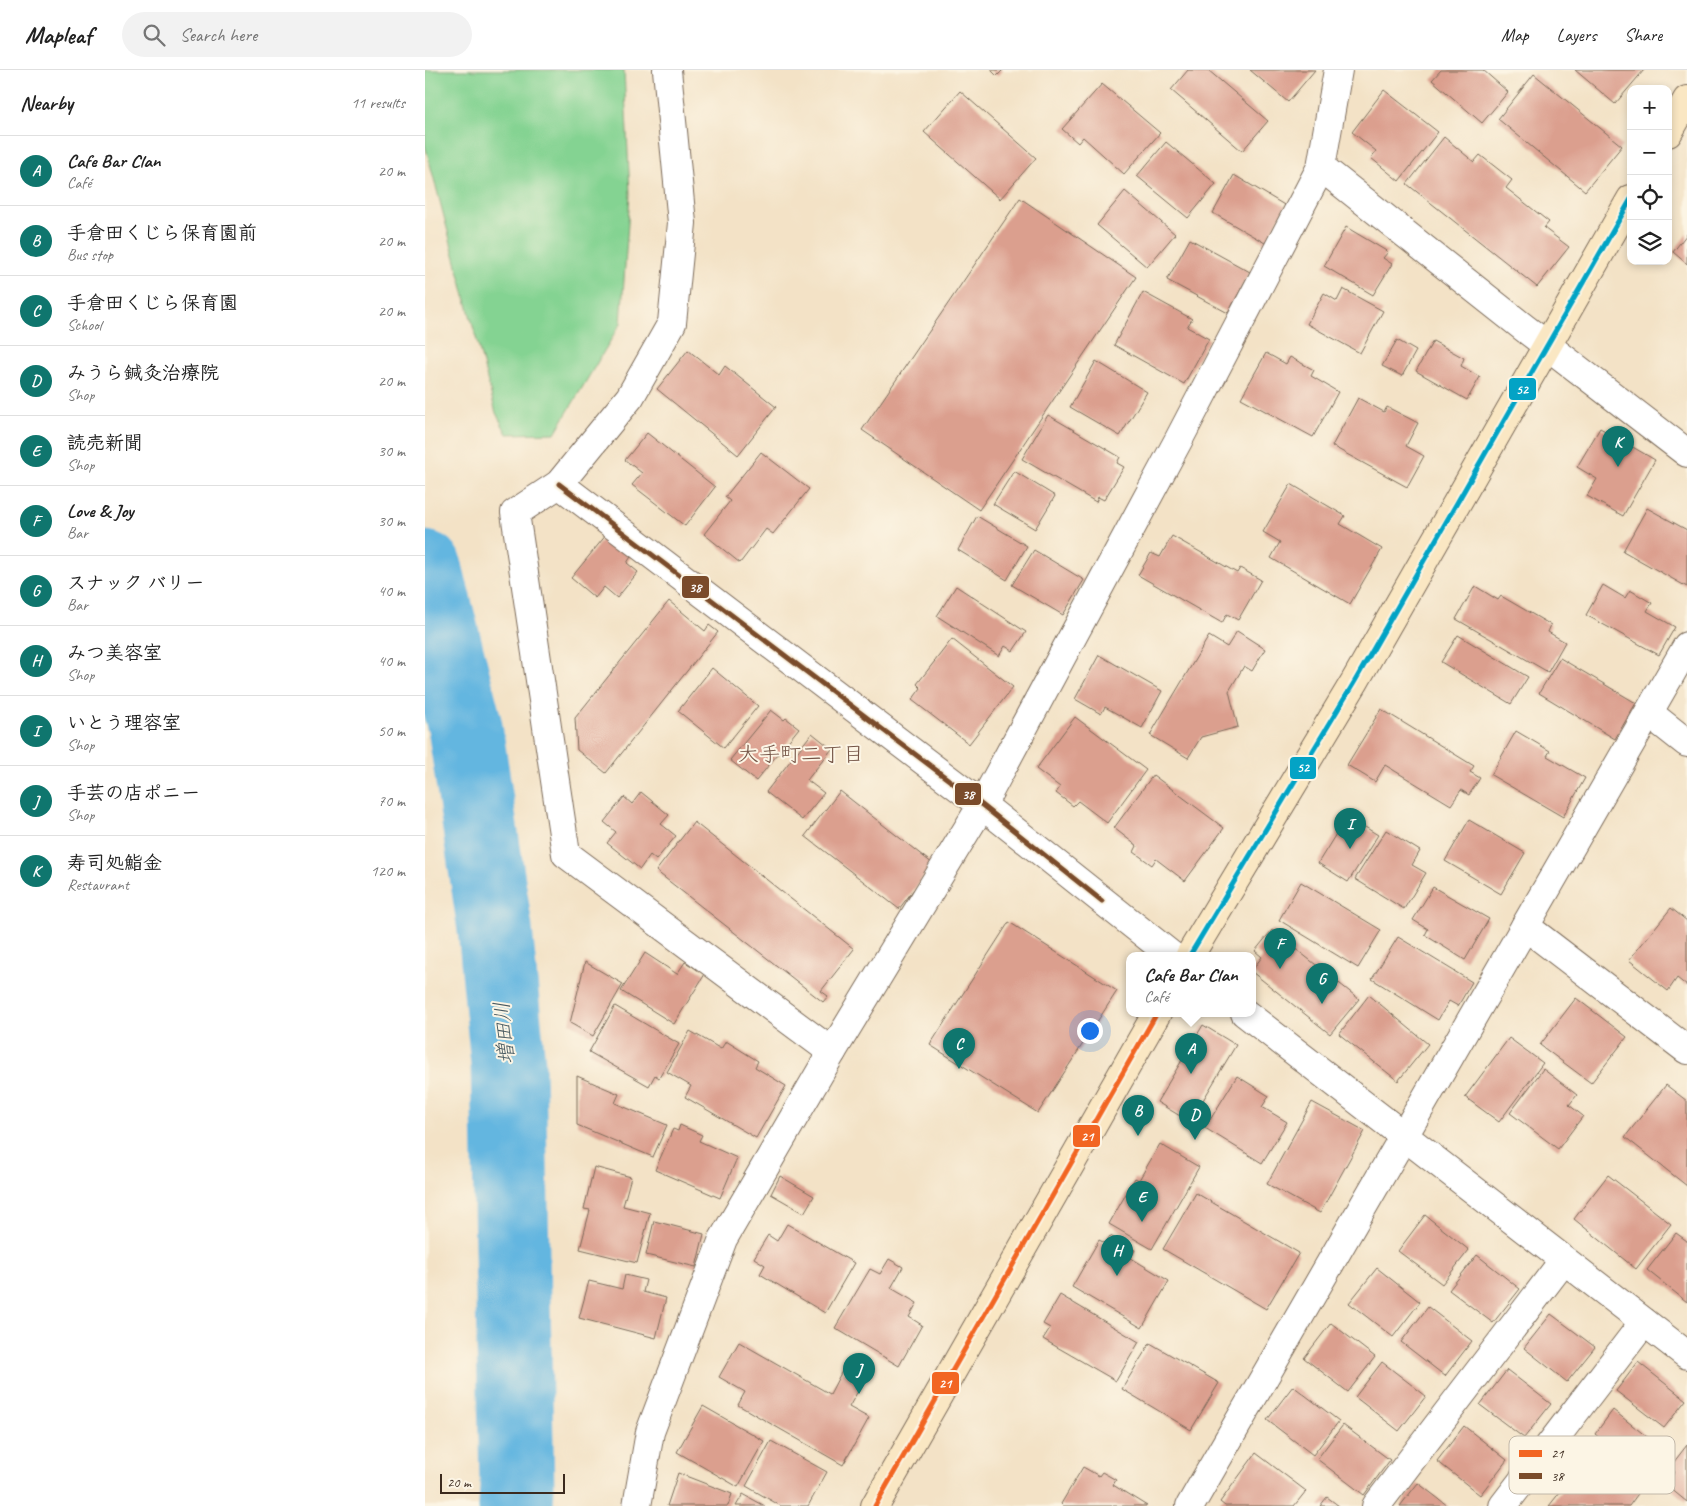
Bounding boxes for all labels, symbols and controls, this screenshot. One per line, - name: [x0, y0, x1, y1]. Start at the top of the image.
- search box: [122, 12, 472, 57]
- text: Mapleaf: [25, 20, 92, 50]
- icon: search: [140, 21, 168, 49]
- text: Search here: [180, 23, 257, 47]
- text: Map: [1501, 24, 1529, 46]
- text: Layers: [1557, 24, 1596, 46]
- text: Share: [1624, 24, 1662, 46]
- map controls: [1627, 85, 1672, 265]
- button: +: [1627, 85, 1672, 130]
- text: Nearby: [20, 90, 73, 116]
- text: 11 results: [351, 93, 405, 113]
- button: −: [1627, 130, 1672, 175]
- text: Cafe Bar Clan: [67, 149, 160, 173]
- text: A: [32, 161, 40, 181]
- text: 20 m: [378, 161, 405, 181]
- text: Café: [67, 173, 91, 193]
- button: locate: [1627, 175, 1672, 220]
- button: layers: [1627, 220, 1672, 265]
- text: 手倉田くじら保育園前: [67, 221, 257, 245]
- text: B: [32, 231, 40, 251]
- text: 20 m: [378, 231, 405, 251]
- text: Bus stop: [67, 245, 113, 265]
- text: 手倉田くじら保育園: [67, 291, 238, 315]
- text: C: [32, 301, 40, 321]
- text: 20 m: [378, 301, 405, 321]
- text: School: [67, 315, 101, 335]
- text: みうら鍼灸治療院: [67, 361, 219, 385]
- text: D: [31, 371, 41, 391]
- text: 20 m: [378, 371, 405, 391]
- line badge: 52: [1508, 377, 1537, 401]
- text: 52: [1516, 381, 1530, 398]
- text: Shop: [67, 385, 94, 405]
- pin: K: [1602, 426, 1634, 467]
- text: 読売新聞: [67, 431, 143, 455]
- text: E: [32, 441, 40, 461]
- text: 30 m: [378, 441, 405, 461]
- text: Shop: [67, 455, 94, 475]
- text: Love & Joy: [67, 499, 134, 523]
- text: F: [32, 511, 40, 531]
- text: 30 m: [378, 511, 405, 531]
- text: Bar: [67, 523, 88, 543]
- text: スナック バリー: [67, 571, 204, 595]
- line badge: 38: [681, 575, 710, 599]
- text: 38: [689, 579, 703, 596]
- text: G: [32, 581, 40, 601]
- text: 40 m: [378, 581, 405, 601]
- text: Bar: [67, 595, 88, 615]
- text: みつ美容室: [67, 641, 162, 665]
- text: H: [31, 651, 41, 671]
- text: 40 m: [378, 651, 405, 671]
- text: Shop: [67, 665, 94, 685]
- text: いとう理容室: [67, 711, 181, 735]
- text: I: [33, 721, 39, 741]
- text: 50 m: [378, 721, 405, 741]
- text: Shop: [67, 735, 94, 755]
- district label: 大手町二丁目: [738, 741, 864, 767]
- line badge: 52: [1289, 756, 1317, 780]
- text: 52: [1297, 759, 1311, 776]
- text: 手芸の店ポニー: [67, 781, 200, 805]
- line badge: 38: [954, 782, 982, 806]
- text: 38: [962, 786, 976, 803]
- text: J: [33, 791, 39, 811]
- text: 70 m: [378, 791, 405, 811]
- text: Shop: [67, 805, 94, 825]
- pin: I: [1334, 808, 1366, 849]
- text: 寿司処鮨金: [67, 851, 162, 875]
- text: K: [32, 861, 40, 881]
- text: 120 m: [371, 861, 405, 881]
- text: Restaurant: [67, 875, 129, 895]
- pin: F: [1264, 928, 1296, 969]
- popup: [1126, 952, 1256, 1017]
- text: Cafe Bar Clan: [1144, 963, 1238, 987]
- pin: G: [1306, 963, 1338, 1004]
- text: Café: [1144, 987, 1169, 1007]
- water label: 増田川: [488, 1000, 520, 1066]
- your location: [1077, 1018, 1103, 1044]
- pin: C: [943, 1028, 975, 1069]
- pin: A: [1175, 1033, 1207, 1074]
- pin: B: [1122, 1095, 1154, 1136]
- pin: D: [1179, 1099, 1211, 1140]
- line badge: 21: [1072, 1124, 1101, 1148]
- text: 21: [1081, 1128, 1095, 1145]
- pin: E: [1126, 1181, 1158, 1222]
- pin: H: [1101, 1235, 1133, 1276]
- pin: J: [843, 1353, 875, 1394]
- line badge: 21: [931, 1371, 960, 1395]
- text: 21: [939, 1375, 953, 1392]
- legend: [1509, 1436, 1675, 1494]
- text: 21: [1551, 1445, 1564, 1462]
- text: 38: [1551, 1468, 1565, 1485]
- scale bar: [440, 1471, 565, 1494]
- text: 20 m: [447, 1474, 471, 1491]

